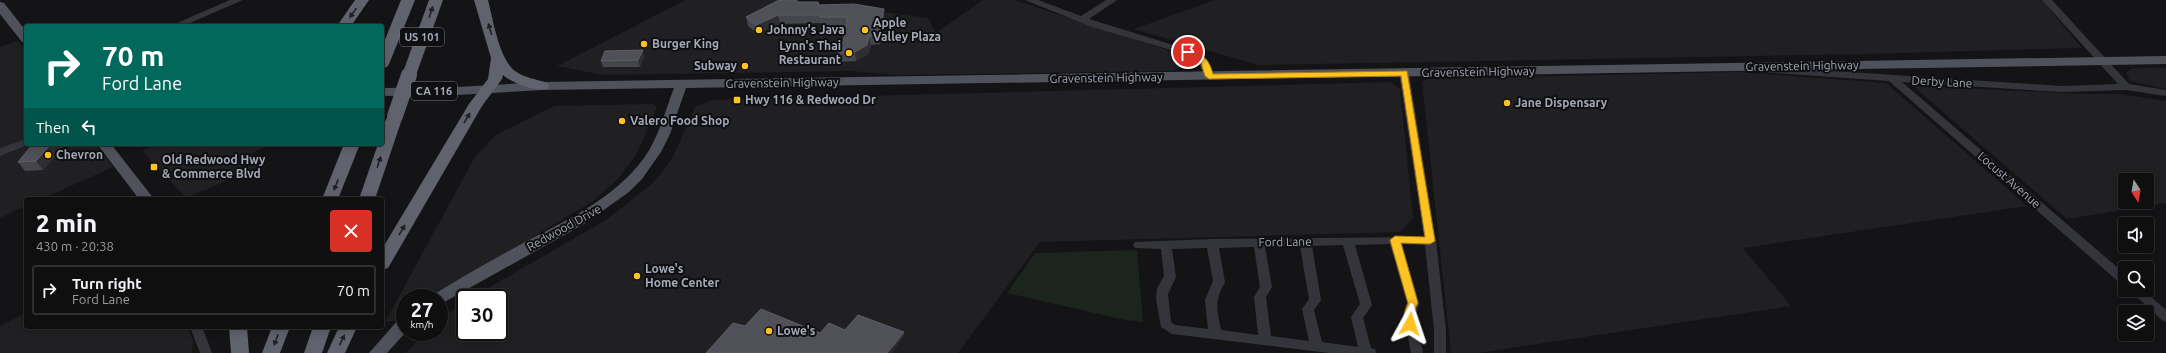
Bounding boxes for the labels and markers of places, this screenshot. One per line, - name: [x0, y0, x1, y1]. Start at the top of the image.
- place label: Apple Valley Plaza: [873, 16, 941, 43]
- place label: Johnny's Java: [767, 23, 845, 36]
- marker: Johnny's Java: [754, 25, 764, 35]
- marker: Apple Valley Plaza: [860, 25, 870, 35]
- pin: [1171, 35, 1205, 69]
- place label: Burger King: [652, 37, 719, 50]
- marker: Burger King: [639, 39, 649, 49]
- place label: Lynn's Thai Restaurant: [779, 39, 841, 66]
- marker: Lynn's Thai Restaurant: [844, 48, 854, 58]
- place label: Subway: [694, 59, 738, 72]
- marker: Subway: [740, 61, 750, 71]
- place label: Hwy 116 & Redwood Dr: [745, 93, 876, 106]
- marker: Hwy 116 & Redwood Dr: [732, 95, 742, 105]
- place label: Jane Dispensary: [1515, 96, 1608, 109]
- marker: Jane Dispensary: [1502, 98, 1512, 108]
- place label: Valero Food Shop: [630, 114, 729, 127]
- marker: Valero Food Shop: [617, 116, 627, 126]
- place label: Chevron: [56, 148, 103, 161]
- marker: Chevron: [43, 150, 53, 160]
- place label: Old Redwood Hwy & Commerce Blvd: [162, 153, 266, 180]
- marker: Old Redwood Hwy & Commerce Blvd: [149, 162, 159, 172]
- place label: Lowe's Home Center: [645, 262, 719, 289]
- marker: Lowe's Home Center: [632, 271, 642, 281]
- place label: Lowe's: [777, 324, 816, 337]
- marker: Lowe's: [764, 326, 774, 336]

